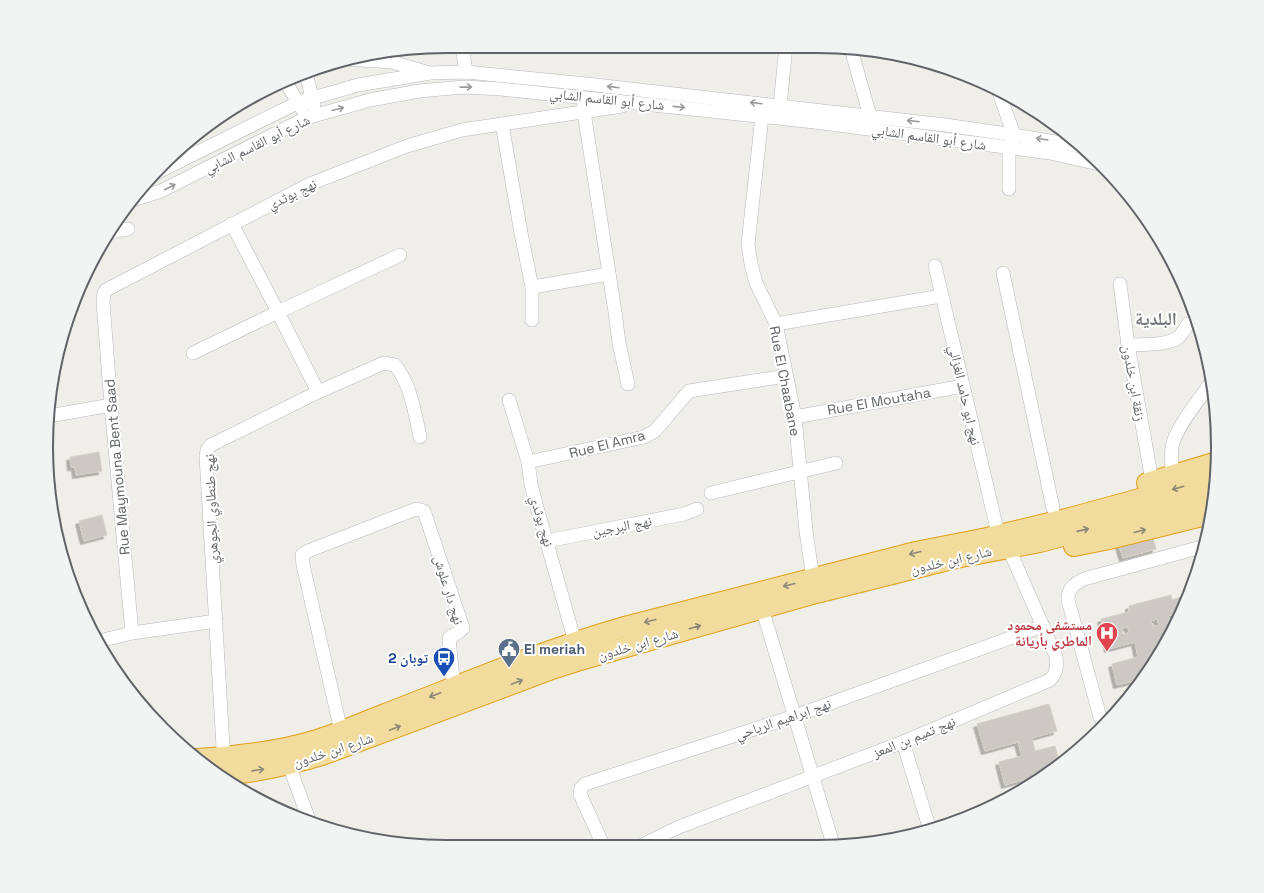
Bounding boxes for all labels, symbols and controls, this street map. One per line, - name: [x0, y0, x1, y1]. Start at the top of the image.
- one-way arrow: [459, 83, 472, 91]
- one-way arrow: [607, 83, 620, 91]
- street label: شارع أبو القاسم الشابي: [548, 84, 665, 117]
- one-way arrow: [750, 100, 763, 107]
- one-way arrow: [672, 103, 685, 111]
- one-way arrow: [331, 105, 344, 112]
- street label: شارع أبو القاسم الشابي: [201, 111, 314, 180]
- one-way arrow: [907, 118, 920, 125]
- street label: شارع أبو القاسم الشابي: [870, 120, 987, 156]
- one-way arrow: [1036, 135, 1049, 143]
- street label: نهج بوثدي: [264, 174, 321, 216]
- one-way arrow: [163, 183, 175, 190]
- district label: البلدية: [1135, 307, 1177, 330]
- street label: Rue El Chaabane: [765, 324, 805, 438]
- street label: نهج ابو حامد الغزالي: [942, 343, 985, 448]
- street label: زنقة ابن خلدون: [1118, 343, 1150, 423]
- street label: Rue Maymouna Bent Saad: [100, 378, 134, 556]
- street label: Rue El Moutaha: [826, 383, 932, 419]
- street label: Rue El Amra: [567, 426, 647, 462]
- street label: نهج طنطاوي الجوهري: [200, 453, 224, 564]
- one-way arrow: [1172, 485, 1185, 492]
- street label: نهج بوثدي: [524, 493, 558, 550]
- street label: نهج البرجين: [591, 511, 654, 542]
- one-way arrow: [1077, 526, 1090, 534]
- one-way arrow: [1133, 527, 1146, 534]
- street label: شارع ابن خلدون: [909, 542, 994, 579]
- one-way arrow: [909, 549, 922, 557]
- street label: نهج دار علوش: [429, 553, 468, 627]
- one-way arrow: [783, 581, 796, 589]
- place label: مستشفى محمود الماطري بأريانة: [1007, 616, 1092, 652]
- one-way arrow: [643, 617, 656, 625]
- hospital icon: مستشفى محمود الماطري بأريانة: [1094, 620, 1120, 653]
- one-way arrow: [688, 623, 701, 631]
- street label: شارع ابن خلدون: [596, 624, 681, 665]
- public building icon: El meriah: [496, 636, 522, 669]
- place label: El meriah: [524, 640, 585, 658]
- bus stop icon: توبان 2: [431, 645, 457, 678]
- place label: توبان 2: [388, 649, 428, 667]
- one-way arrow: [511, 678, 523, 686]
- one-way arrow: [429, 692, 441, 700]
- street label: نهج ابراهيم الرياحي: [733, 694, 834, 746]
- street label: نهج تميم بن المعز: [869, 712, 959, 763]
- one-way arrow: [389, 724, 401, 732]
- street label: شارع ابن خلدون: [291, 729, 376, 772]
- one-way arrow: [251, 766, 264, 774]

